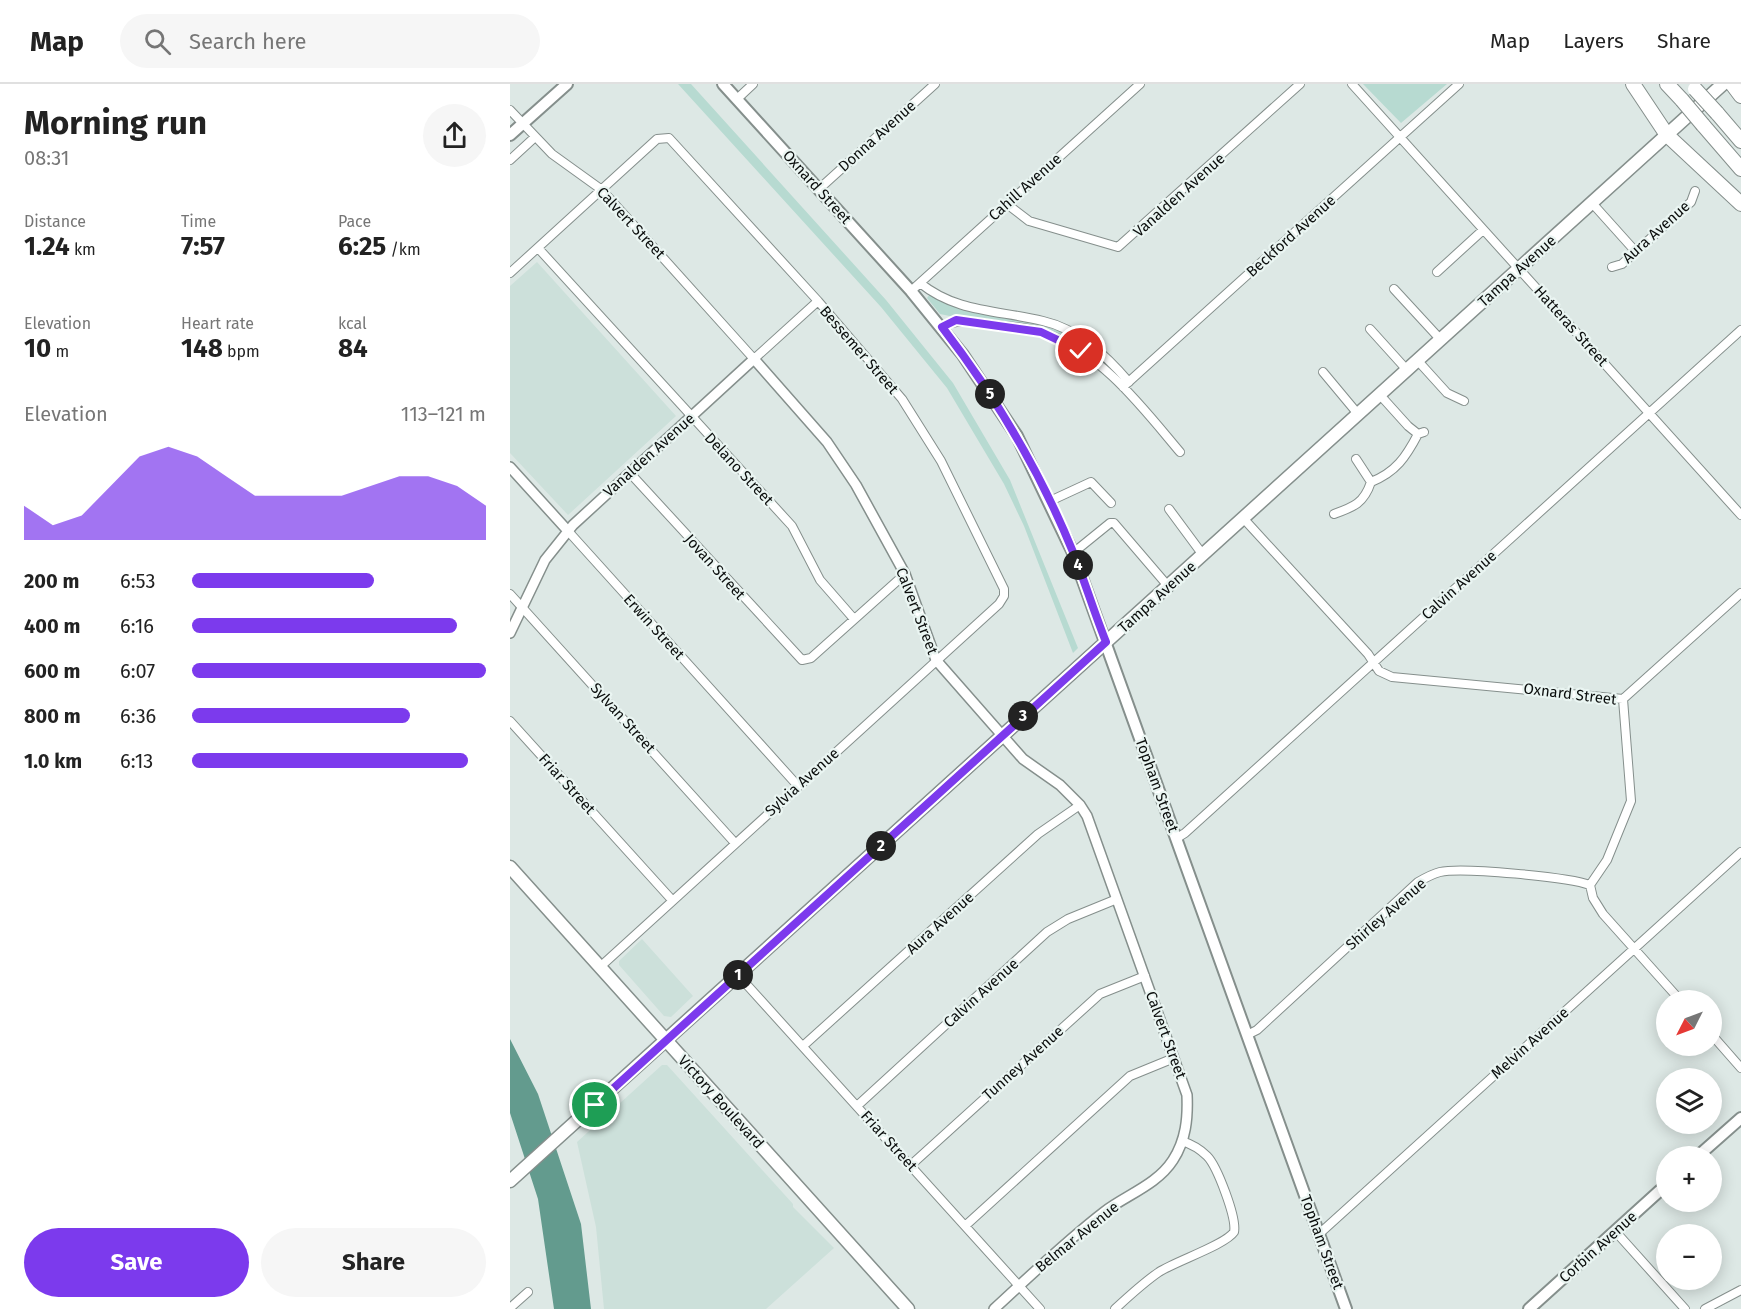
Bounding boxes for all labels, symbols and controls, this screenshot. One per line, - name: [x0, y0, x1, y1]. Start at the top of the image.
- search box: [120, 14, 540, 68]
- text: Map: [30, 25, 84, 58]
- icon: search: [141, 25, 174, 58]
- text: Search here: [189, 28, 307, 55]
- text: Map: [1490, 28, 1530, 54]
- text: Layers: [1563, 28, 1624, 54]
- text: Share: [1657, 28, 1711, 54]
- street label: Donna Avenue: [835, 97, 919, 175]
- text: Morning run: [24, 103, 207, 143]
- button: share: [423, 104, 486, 167]
- text: 08:31: [24, 146, 69, 170]
- street label: Oxnard Street: [779, 146, 855, 228]
- street label: Vanalden Avenue: [1130, 149, 1228, 241]
- street label: Cahill Avenue: [985, 150, 1065, 224]
- street label: Calvert Street: [593, 183, 669, 263]
- street label: Beckford Avenue: [1243, 191, 1339, 281]
- street label: Aura Avenue: [1619, 197, 1693, 267]
- text: Distance: [24, 212, 86, 231]
- text: Time: [181, 212, 216, 231]
- text: Pace: [338, 212, 371, 231]
- text: 1.24: [24, 231, 70, 262]
- text: 7:57: [181, 231, 225, 262]
- text: 6:25: [338, 231, 386, 262]
- street label: Tampa Avenue: [1474, 231, 1560, 311]
- text: km: [70, 240, 96, 259]
- text: /km: [386, 240, 421, 259]
- street label: Hatteras Street: [1530, 282, 1612, 370]
- street label: Bessemer Street: [816, 302, 903, 398]
- text: Elevation: [24, 314, 91, 333]
- text: Heart rate: [181, 314, 254, 333]
- text: kcal: [338, 314, 367, 333]
- pin: [1055, 325, 1106, 376]
- text: 10: [24, 333, 51, 364]
- text: 148: [181, 333, 223, 364]
- text: 84: [338, 333, 368, 364]
- icon: check: [1064, 334, 1097, 367]
- text: m: [51, 342, 69, 361]
- text: bpm: [223, 342, 260, 361]
- pin: 5: [975, 379, 1005, 409]
- text: 5: [986, 384, 994, 403]
- text: Elevation: [24, 402, 108, 426]
- text: 113–121 m: [401, 402, 486, 426]
- street label: Vanalden Avenue: [600, 409, 698, 501]
- street label: Delano Street: [701, 429, 778, 509]
- street label: Jovan Street: [681, 530, 750, 604]
- street label: Calvin Avenue: [1418, 547, 1500, 623]
- pin: 4: [1063, 550, 1093, 580]
- text: 4: [1073, 555, 1083, 574]
- street label: Tampa Avenue: [1114, 557, 1200, 637]
- street label: Calvert Street: [892, 565, 942, 658]
- text: 200 m: [24, 569, 79, 593]
- text: 6:53: [120, 569, 155, 593]
- street label: Erwin Street: [620, 590, 689, 664]
- text: 400 m: [24, 614, 80, 638]
- text: 6:16: [120, 614, 154, 638]
- text: 600 m: [24, 659, 80, 683]
- text: 6:07: [120, 659, 155, 683]
- street label: Sylvan Street: [587, 679, 660, 757]
- street label: Oxnard Street: [1523, 679, 1618, 709]
- pin: 3: [1008, 701, 1038, 731]
- text: 800 m: [24, 704, 81, 728]
- text: 6:36: [120, 704, 156, 728]
- text: 3: [1019, 706, 1027, 725]
- street label: Topham Street: [1132, 735, 1183, 835]
- street label: Sylvia Avenue: [761, 744, 843, 820]
- text: 1.0 km: [24, 749, 82, 773]
- text: 6:13: [120, 749, 153, 773]
- street label: Friar Street: [535, 750, 599, 819]
- pin: 2: [866, 831, 896, 861]
- text: 2: [877, 836, 885, 855]
- street label: Shirley Avenue: [1342, 874, 1430, 954]
- street label: Aura Avenue: [903, 888, 977, 958]
- street label: Calvin Avenue: [940, 955, 1022, 1031]
- pin: 1: [723, 960, 753, 990]
- text: 1: [734, 965, 742, 984]
- street label: Calvert Street: [1142, 989, 1190, 1082]
- north arrow: [1656, 990, 1722, 1056]
- map controls: [1656, 990, 1722, 1290]
- street label: Melvin Avenue: [1487, 1003, 1573, 1083]
- street label: Tunney Avenue: [979, 1022, 1067, 1104]
- street label: Victory Boulevard: [674, 1052, 768, 1152]
- button: layers: [1656, 1068, 1722, 1134]
- pin: [569, 1079, 620, 1130]
- icon: arrive: [578, 1088, 611, 1121]
- street label: Friar Street: [857, 1107, 921, 1176]
- button: +: [1656, 1146, 1722, 1212]
- street label: Topham Street: [1297, 1192, 1348, 1292]
- street label: Belmar Avenue: [1032, 1198, 1122, 1276]
- street label: Corbin Avenue: [1555, 1207, 1641, 1287]
- button: −: [1656, 1224, 1722, 1290]
- button: Save: [24, 1228, 249, 1297]
- button: Share: [261, 1228, 486, 1297]

